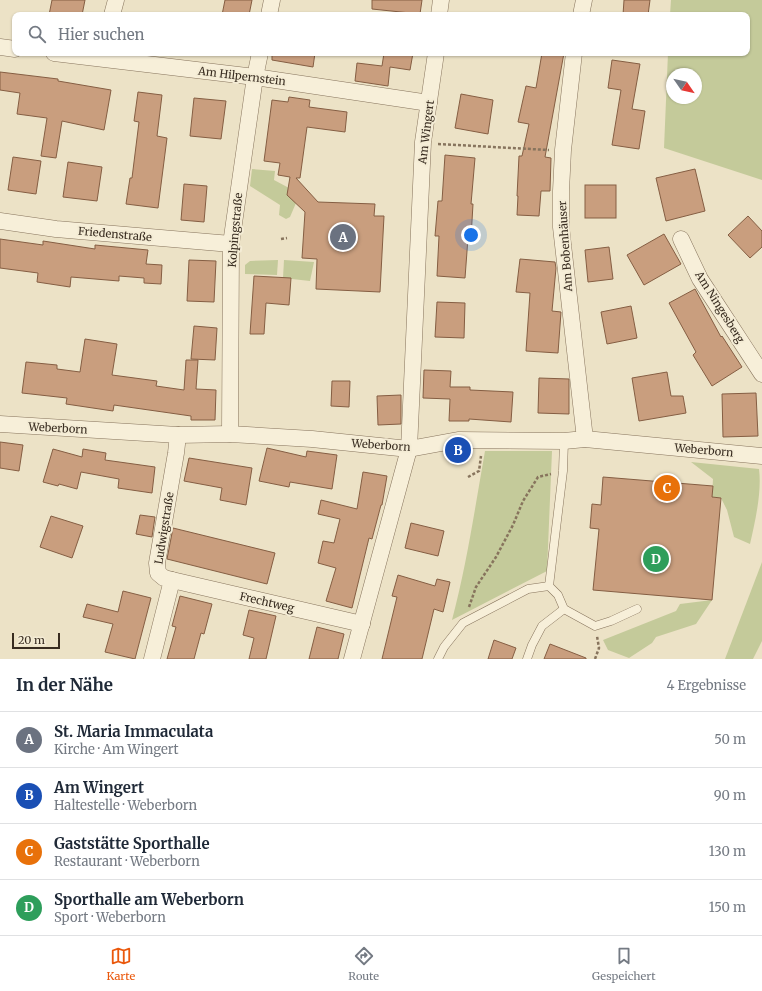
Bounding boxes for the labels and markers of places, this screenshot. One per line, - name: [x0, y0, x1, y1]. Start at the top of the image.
- pin: A: [330, 222, 356, 252]
- pin: B: [445, 435, 471, 465]
- pin: C: [654, 473, 680, 503]
- pin: D: [643, 544, 669, 574]

